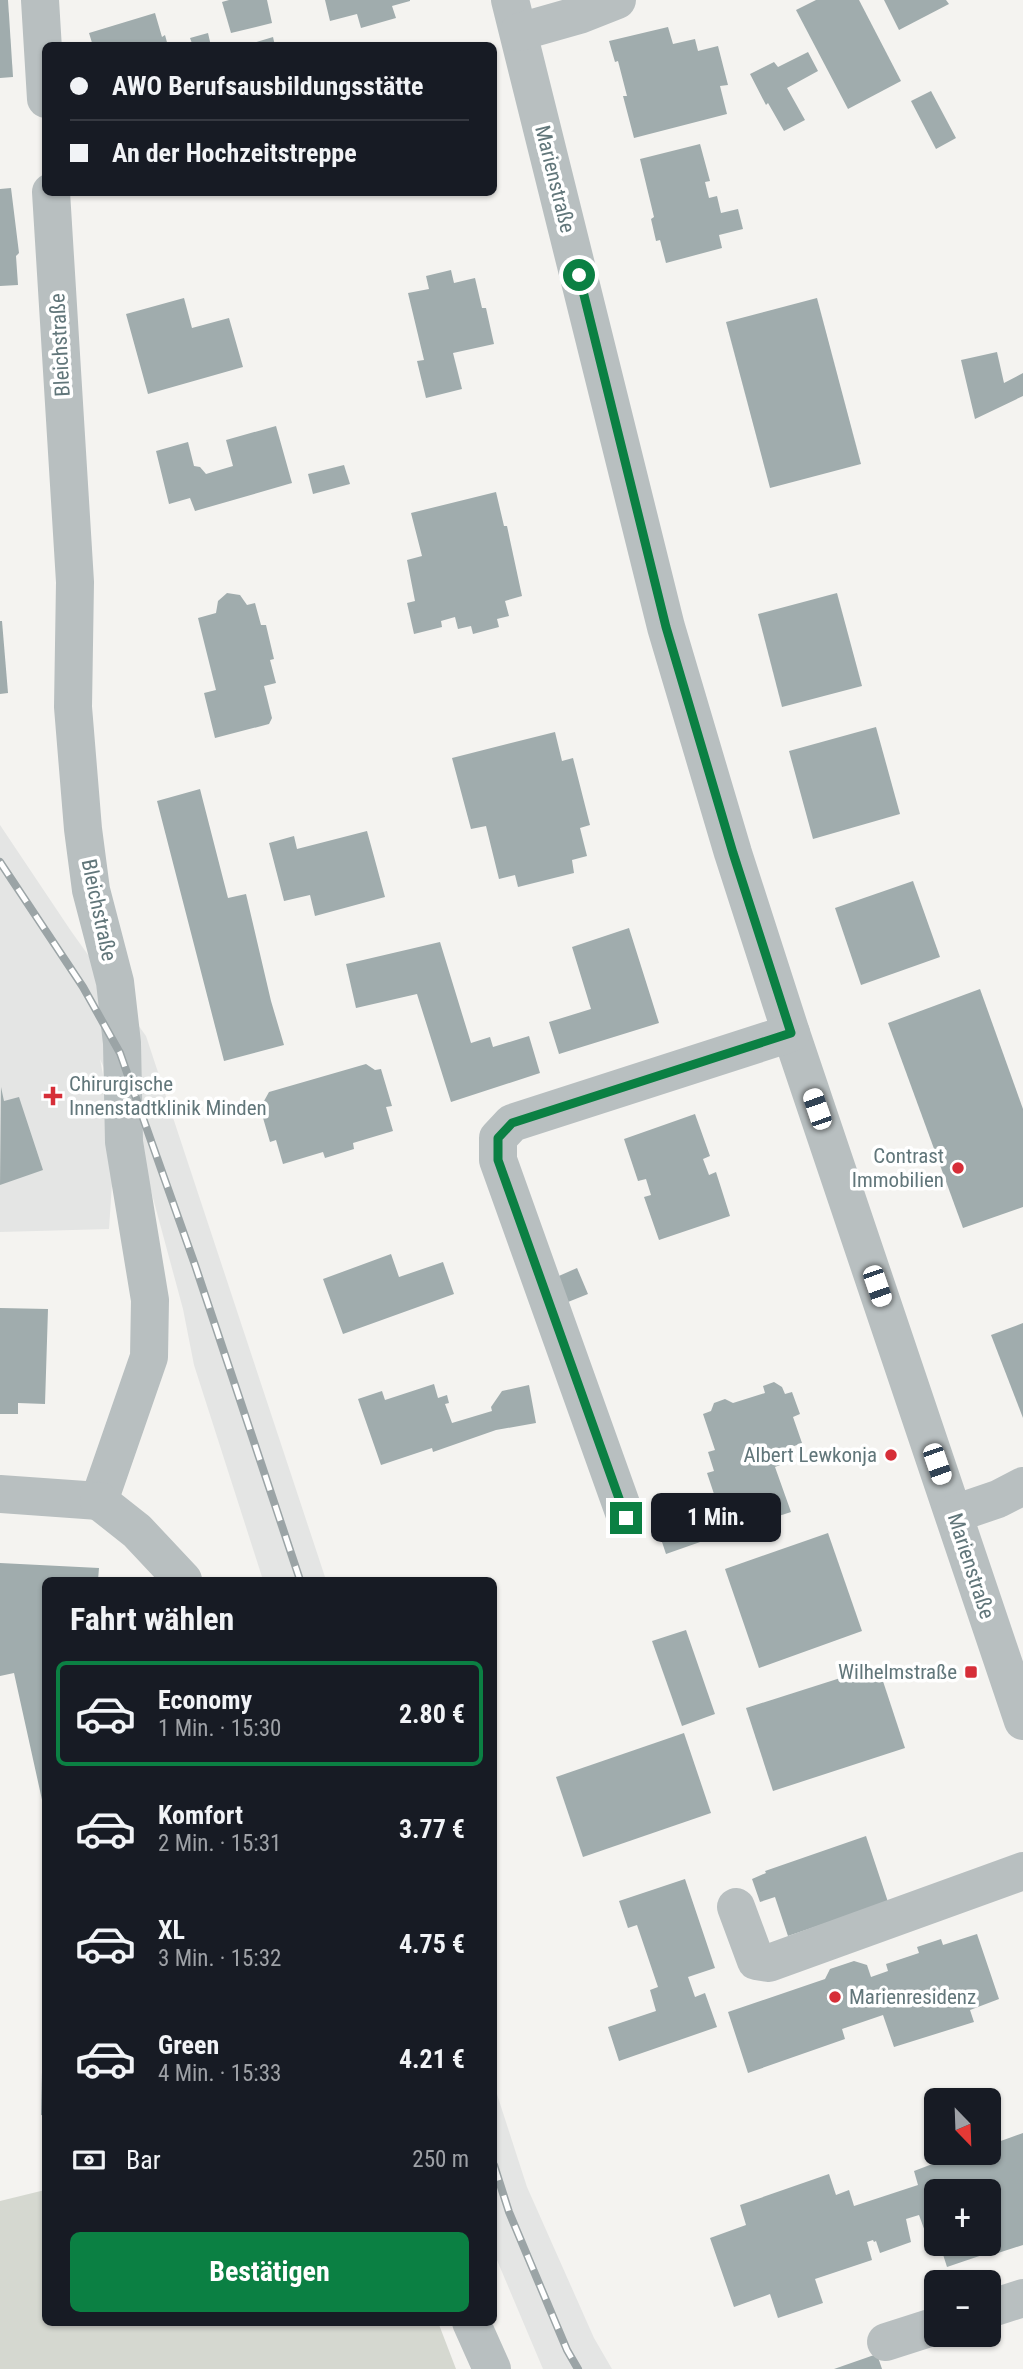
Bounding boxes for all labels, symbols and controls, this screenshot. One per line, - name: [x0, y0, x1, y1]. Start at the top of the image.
- text: AWO Berufsausbildungsstätte: [112, 71, 424, 101]
- street label: Marienstraße: [530, 123, 580, 235]
- text: An der Hochzeitstreppe: [112, 138, 357, 168]
- route start: [563, 259, 595, 291]
- street label: Bleichstraße: [45, 293, 75, 397]
- street label: Bleichstraße: [77, 857, 122, 963]
- place label: Chirurgische Innenstadtklinik Minden: [69, 1072, 267, 1120]
- marker: Chirurgische Innenstadtklinik Minden: [43, 1086, 63, 1106]
- car: [801, 1086, 834, 1132]
- place label: Contrast Immobilien: [852, 1144, 944, 1192]
- marker: Contrast Immobilien: [950, 1160, 966, 1176]
- car: [861, 1263, 894, 1309]
- car: [921, 1441, 954, 1487]
- place label: Albert Lewkonja: [744, 1443, 877, 1467]
- marker: Albert Lewkonja: [883, 1447, 899, 1463]
- callout: 1 Min.: [650, 1494, 780, 1542]
- route end: [610, 1502, 642, 1534]
- text: 1 Min.: [687, 1504, 745, 1531]
- street label: Marienstraße: [943, 1510, 999, 1622]
- text: Fahrt wählen: [70, 1600, 234, 1638]
- place label: Wilhelmstraße: [838, 1660, 957, 1684]
- marker: Wilhelmstraße: [963, 1664, 979, 1680]
- icon: car: [74, 1682, 137, 1745]
- text: Economy: [158, 1685, 252, 1715]
- text: 2.80 €: [399, 1699, 465, 1729]
- text: 1 Min. · 15:30: [158, 1715, 281, 1742]
- icon: car: [74, 1797, 137, 1860]
- text: Komfort: [158, 1800, 243, 1830]
- text: 3.77 €: [399, 1814, 465, 1844]
- text: 2 Min. · 15:31: [158, 1830, 281, 1857]
- icon: car: [74, 1912, 137, 1975]
- text: XL: [158, 1915, 185, 1945]
- text: 4.75 €: [399, 1929, 465, 1959]
- text: 3 Min. · 15:32: [158, 1945, 281, 1972]
- place label: Marienresidenz: [849, 1985, 976, 2009]
- marker: Marienresidenz: [827, 1989, 843, 2005]
- icon: car: [74, 2027, 137, 2090]
- text: Green: [158, 2030, 219, 2060]
- text: 4.21 €: [399, 2044, 465, 2074]
- text: 4 Min. · 15:33: [158, 2060, 281, 2087]
- north arrow: [924, 2088, 1001, 2165]
- map controls: [924, 2088, 1001, 2347]
- icon: cash: [70, 2141, 108, 2179]
- text: Bar: [126, 2145, 161, 2175]
- text: 250 m: [412, 2146, 469, 2173]
- button: +: [924, 2179, 1001, 2256]
- button: Bestätigen: [70, 2232, 469, 2312]
- button: −: [924, 2270, 1001, 2347]

